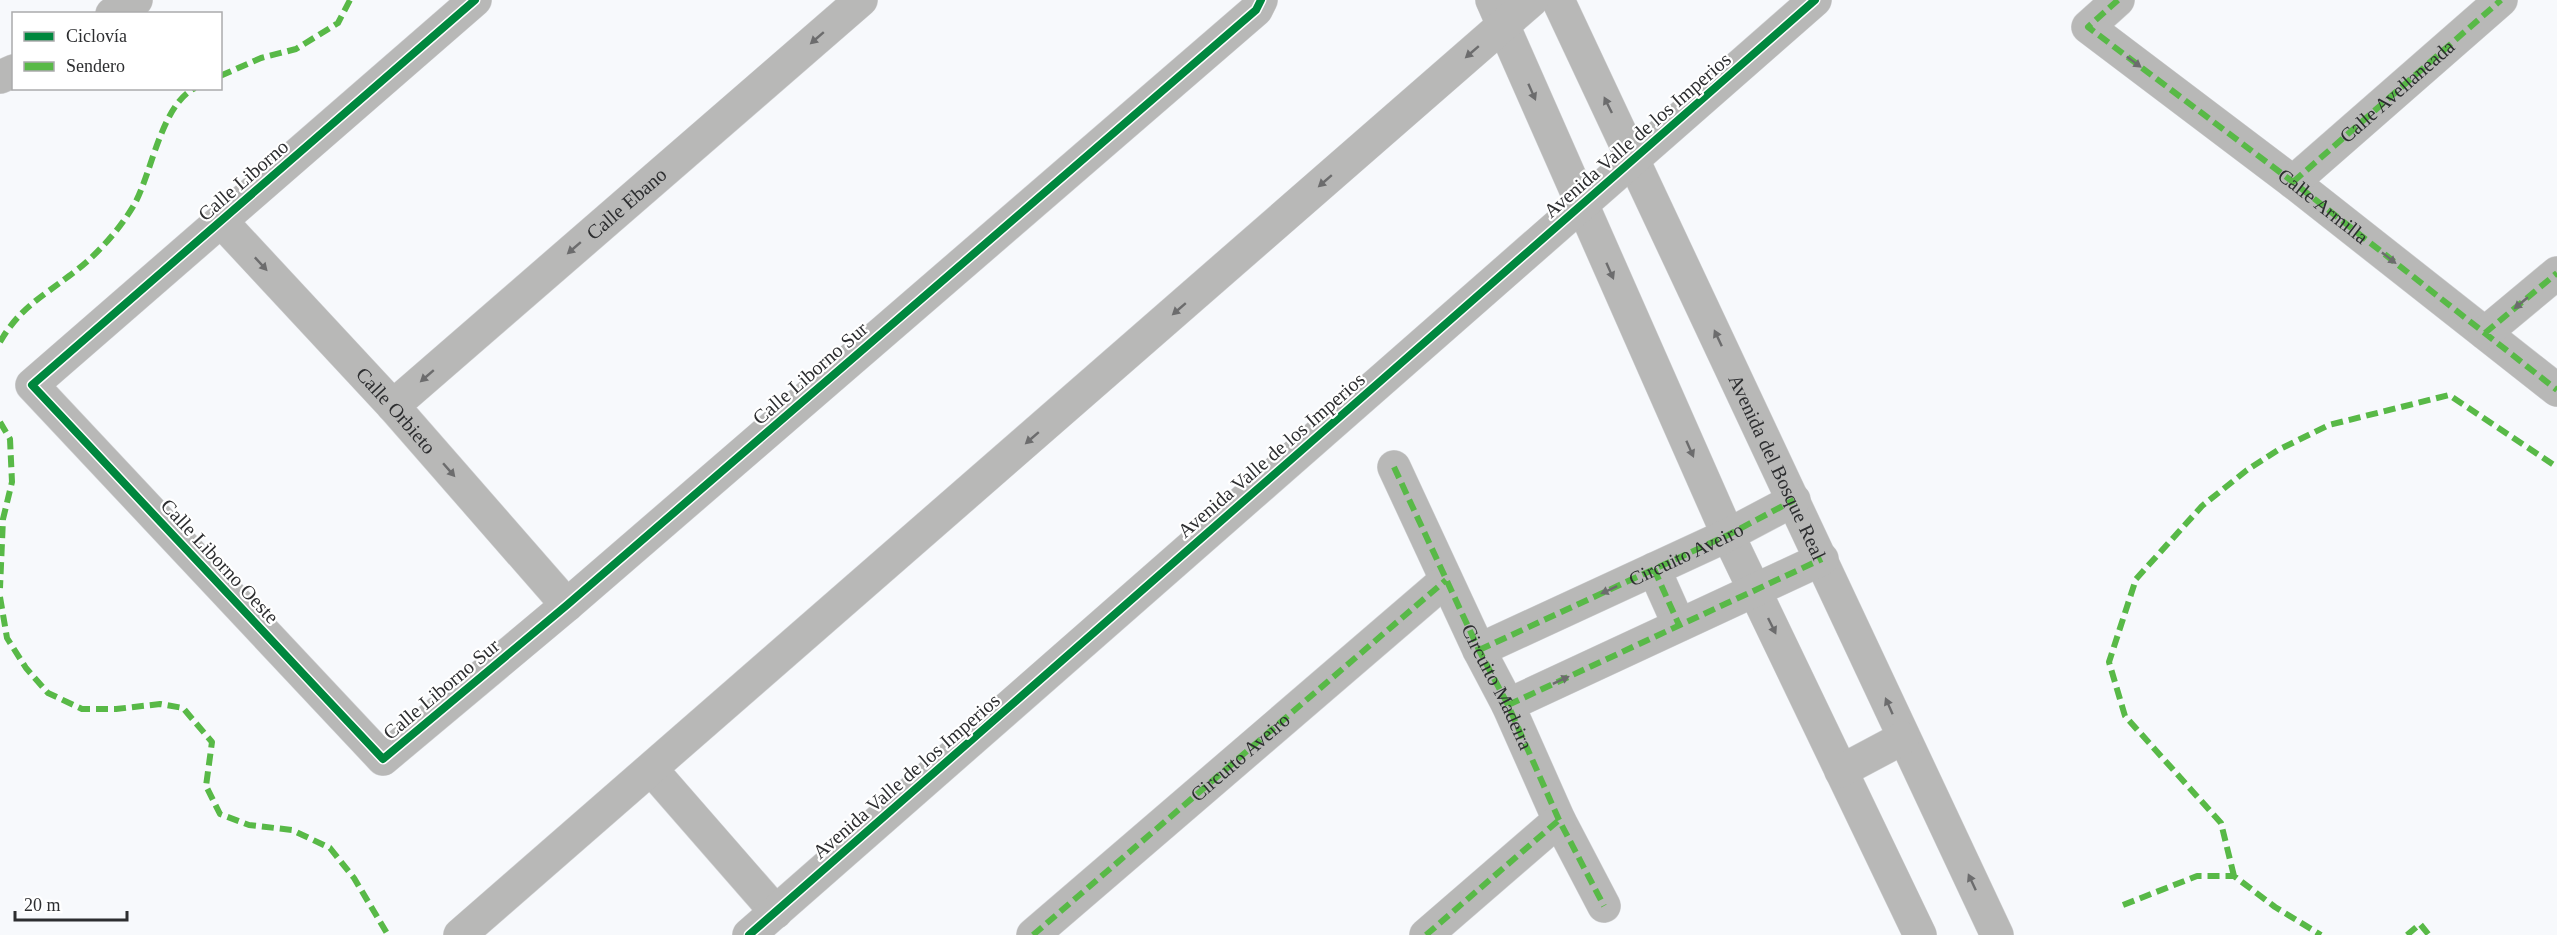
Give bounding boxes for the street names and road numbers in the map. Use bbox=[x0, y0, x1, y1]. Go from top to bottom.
street label: Calle Avellaneada bbox=[2335, 35, 2459, 147]
street label: Avenida Valle de los Imperios bbox=[1539, 48, 1736, 223]
street label: Calle Liborno bbox=[194, 135, 292, 225]
street label: Calle Ebano bbox=[582, 163, 671, 244]
street label: Calle Armilla bbox=[2274, 164, 2373, 248]
street label: Calle Liborno Sur bbox=[748, 317, 872, 429]
street label: Calle Orbieto bbox=[352, 363, 441, 458]
street label: Avenida Valle de los Imperios bbox=[1173, 368, 1370, 543]
street label: Avenida del Bosque Real bbox=[1724, 371, 1830, 564]
street label: Calle Liborno Oeste bbox=[157, 494, 283, 628]
street label: Circuito Aveiro bbox=[1625, 518, 1747, 590]
street label: Circuito Madeira bbox=[1457, 620, 1537, 753]
street label: Calle Liborno Sur bbox=[379, 634, 504, 744]
street label: Avenida Valle de los Imperios bbox=[808, 689, 1005, 864]
street label: Circuito Aveiro bbox=[1186, 708, 1294, 806]

